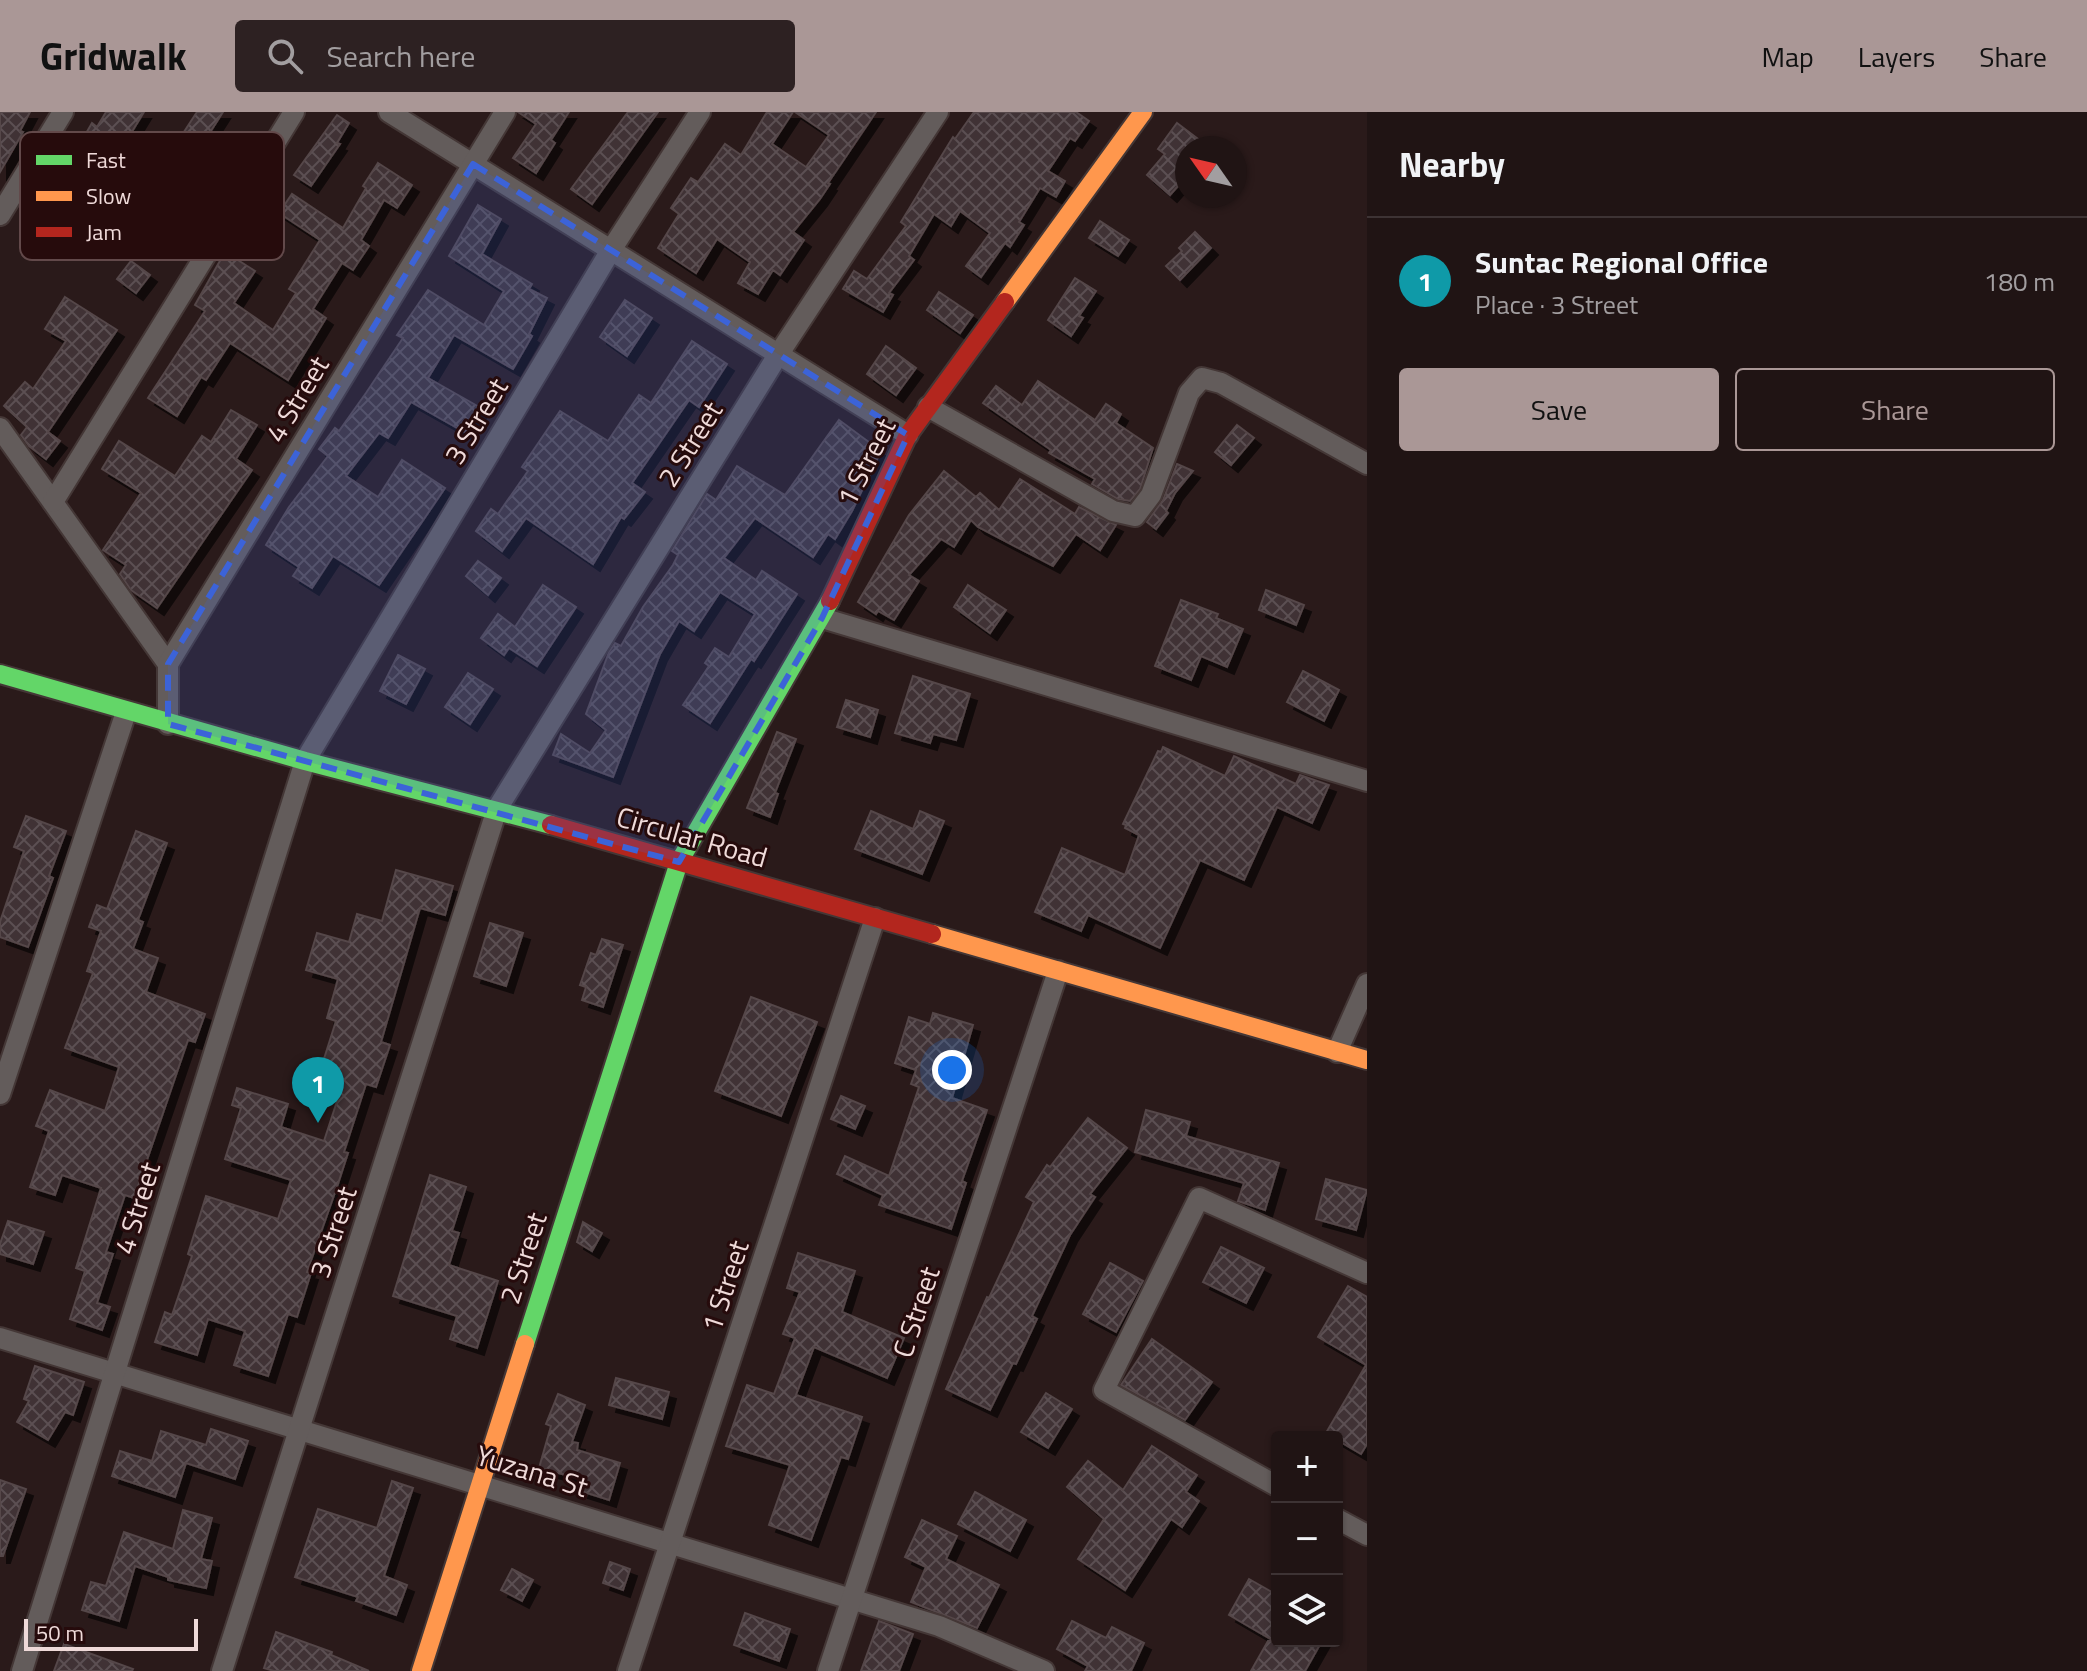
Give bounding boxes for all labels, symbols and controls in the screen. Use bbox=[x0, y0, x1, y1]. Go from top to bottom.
search box bbox=[235, 20, 795, 92]
text: Gridwalk bbox=[40, 27, 187, 85]
text: Search here bbox=[327, 33, 475, 79]
icon: search bbox=[263, 34, 307, 78]
text: Map bbox=[1761, 35, 1814, 78]
text: Layers bbox=[1858, 35, 1935, 78]
text: Share bbox=[1979, 35, 2047, 78]
legend bbox=[20, 132, 284, 260]
north arrow bbox=[1175, 136, 1247, 208]
text: Nearby bbox=[1399, 138, 1505, 190]
text: Fast bbox=[86, 143, 126, 177]
text: Slow bbox=[86, 179, 132, 213]
text: Jam bbox=[86, 215, 122, 249]
text: Suntac Regional Office bbox=[1475, 239, 1768, 285]
text: 1 bbox=[1418, 262, 1432, 301]
text: 180 m bbox=[1984, 262, 2055, 301]
text: Place · 3 Street bbox=[1475, 285, 1638, 324]
street label: 4 Street bbox=[254, 347, 339, 450]
button: Save bbox=[1399, 368, 1719, 451]
button: Share bbox=[1735, 368, 2055, 451]
street label: 3 Street bbox=[433, 369, 518, 472]
street label: 2 Street bbox=[646, 392, 733, 495]
street label: 1 Street bbox=[825, 410, 906, 513]
street label: Circular Road bbox=[612, 795, 772, 879]
your location bbox=[932, 1050, 972, 1090]
pin: 1 bbox=[292, 1057, 344, 1123]
street label: 4 Street bbox=[102, 1156, 171, 1259]
street label: 3 Street bbox=[298, 1180, 368, 1283]
street label: 2 Street bbox=[488, 1206, 558, 1309]
street label: 1 Street bbox=[690, 1234, 760, 1337]
street label: C Street bbox=[881, 1261, 950, 1363]
map controls bbox=[1271, 1431, 1343, 1647]
button: + bbox=[1271, 1431, 1343, 1503]
street label: Yuzana St bbox=[471, 1433, 594, 1508]
button: − bbox=[1271, 1503, 1343, 1575]
button: layers bbox=[1271, 1575, 1343, 1647]
scale bar bbox=[24, 1615, 198, 1651]
text: 50 m bbox=[36, 1616, 84, 1650]

